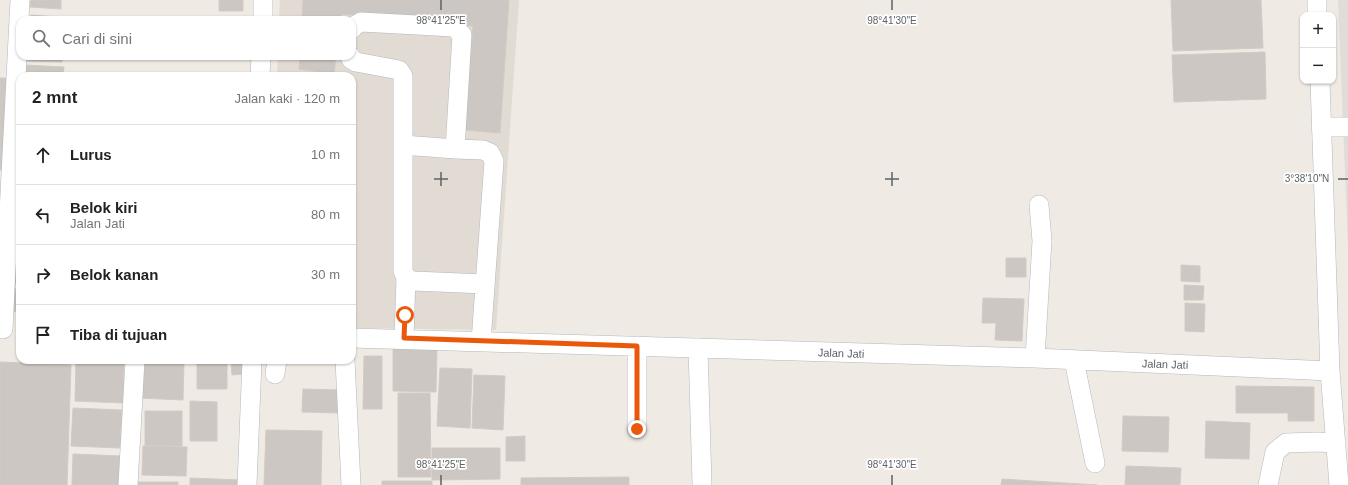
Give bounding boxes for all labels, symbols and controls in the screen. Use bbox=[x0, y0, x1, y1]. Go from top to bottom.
map controls bbox=[1300, 12, 1336, 84]
button: + bbox=[1300, 12, 1336, 48]
text: 98°41'25"E bbox=[416, 15, 466, 26]
text: 98°41'30"E bbox=[867, 15, 917, 26]
search box bbox=[16, 16, 356, 60]
icon: search bbox=[30, 27, 52, 49]
text: Cari di sini bbox=[62, 30, 132, 47]
button: − bbox=[1300, 48, 1336, 84]
text: 2 mnt bbox=[32, 88, 77, 107]
text: Jalan kaki · 120 m bbox=[235, 91, 340, 106]
icon: ahead bbox=[32, 144, 54, 166]
text: Lurus bbox=[70, 146, 112, 163]
text: 10 m bbox=[311, 147, 340, 162]
text: 3°38'10"N bbox=[1285, 173, 1329, 184]
text: Belok kiri bbox=[70, 199, 138, 216]
icon: left bbox=[32, 204, 54, 226]
text: 80 m bbox=[311, 207, 340, 222]
text: Jalan Jati bbox=[70, 216, 125, 231]
icon: right bbox=[32, 264, 54, 286]
text: Belok kanan bbox=[70, 266, 158, 283]
text: 30 m bbox=[311, 267, 340, 282]
route start bbox=[396, 306, 414, 324]
icon: arrive bbox=[32, 324, 54, 346]
text: Tiba di tujuan bbox=[70, 326, 167, 343]
street label: Jalan Jati bbox=[818, 346, 864, 360]
street label: Jalan Jati bbox=[1142, 357, 1188, 371]
route end bbox=[628, 420, 646, 438]
text: 98°41'25"E bbox=[416, 459, 466, 470]
text: 98°41'30"E bbox=[867, 459, 917, 470]

